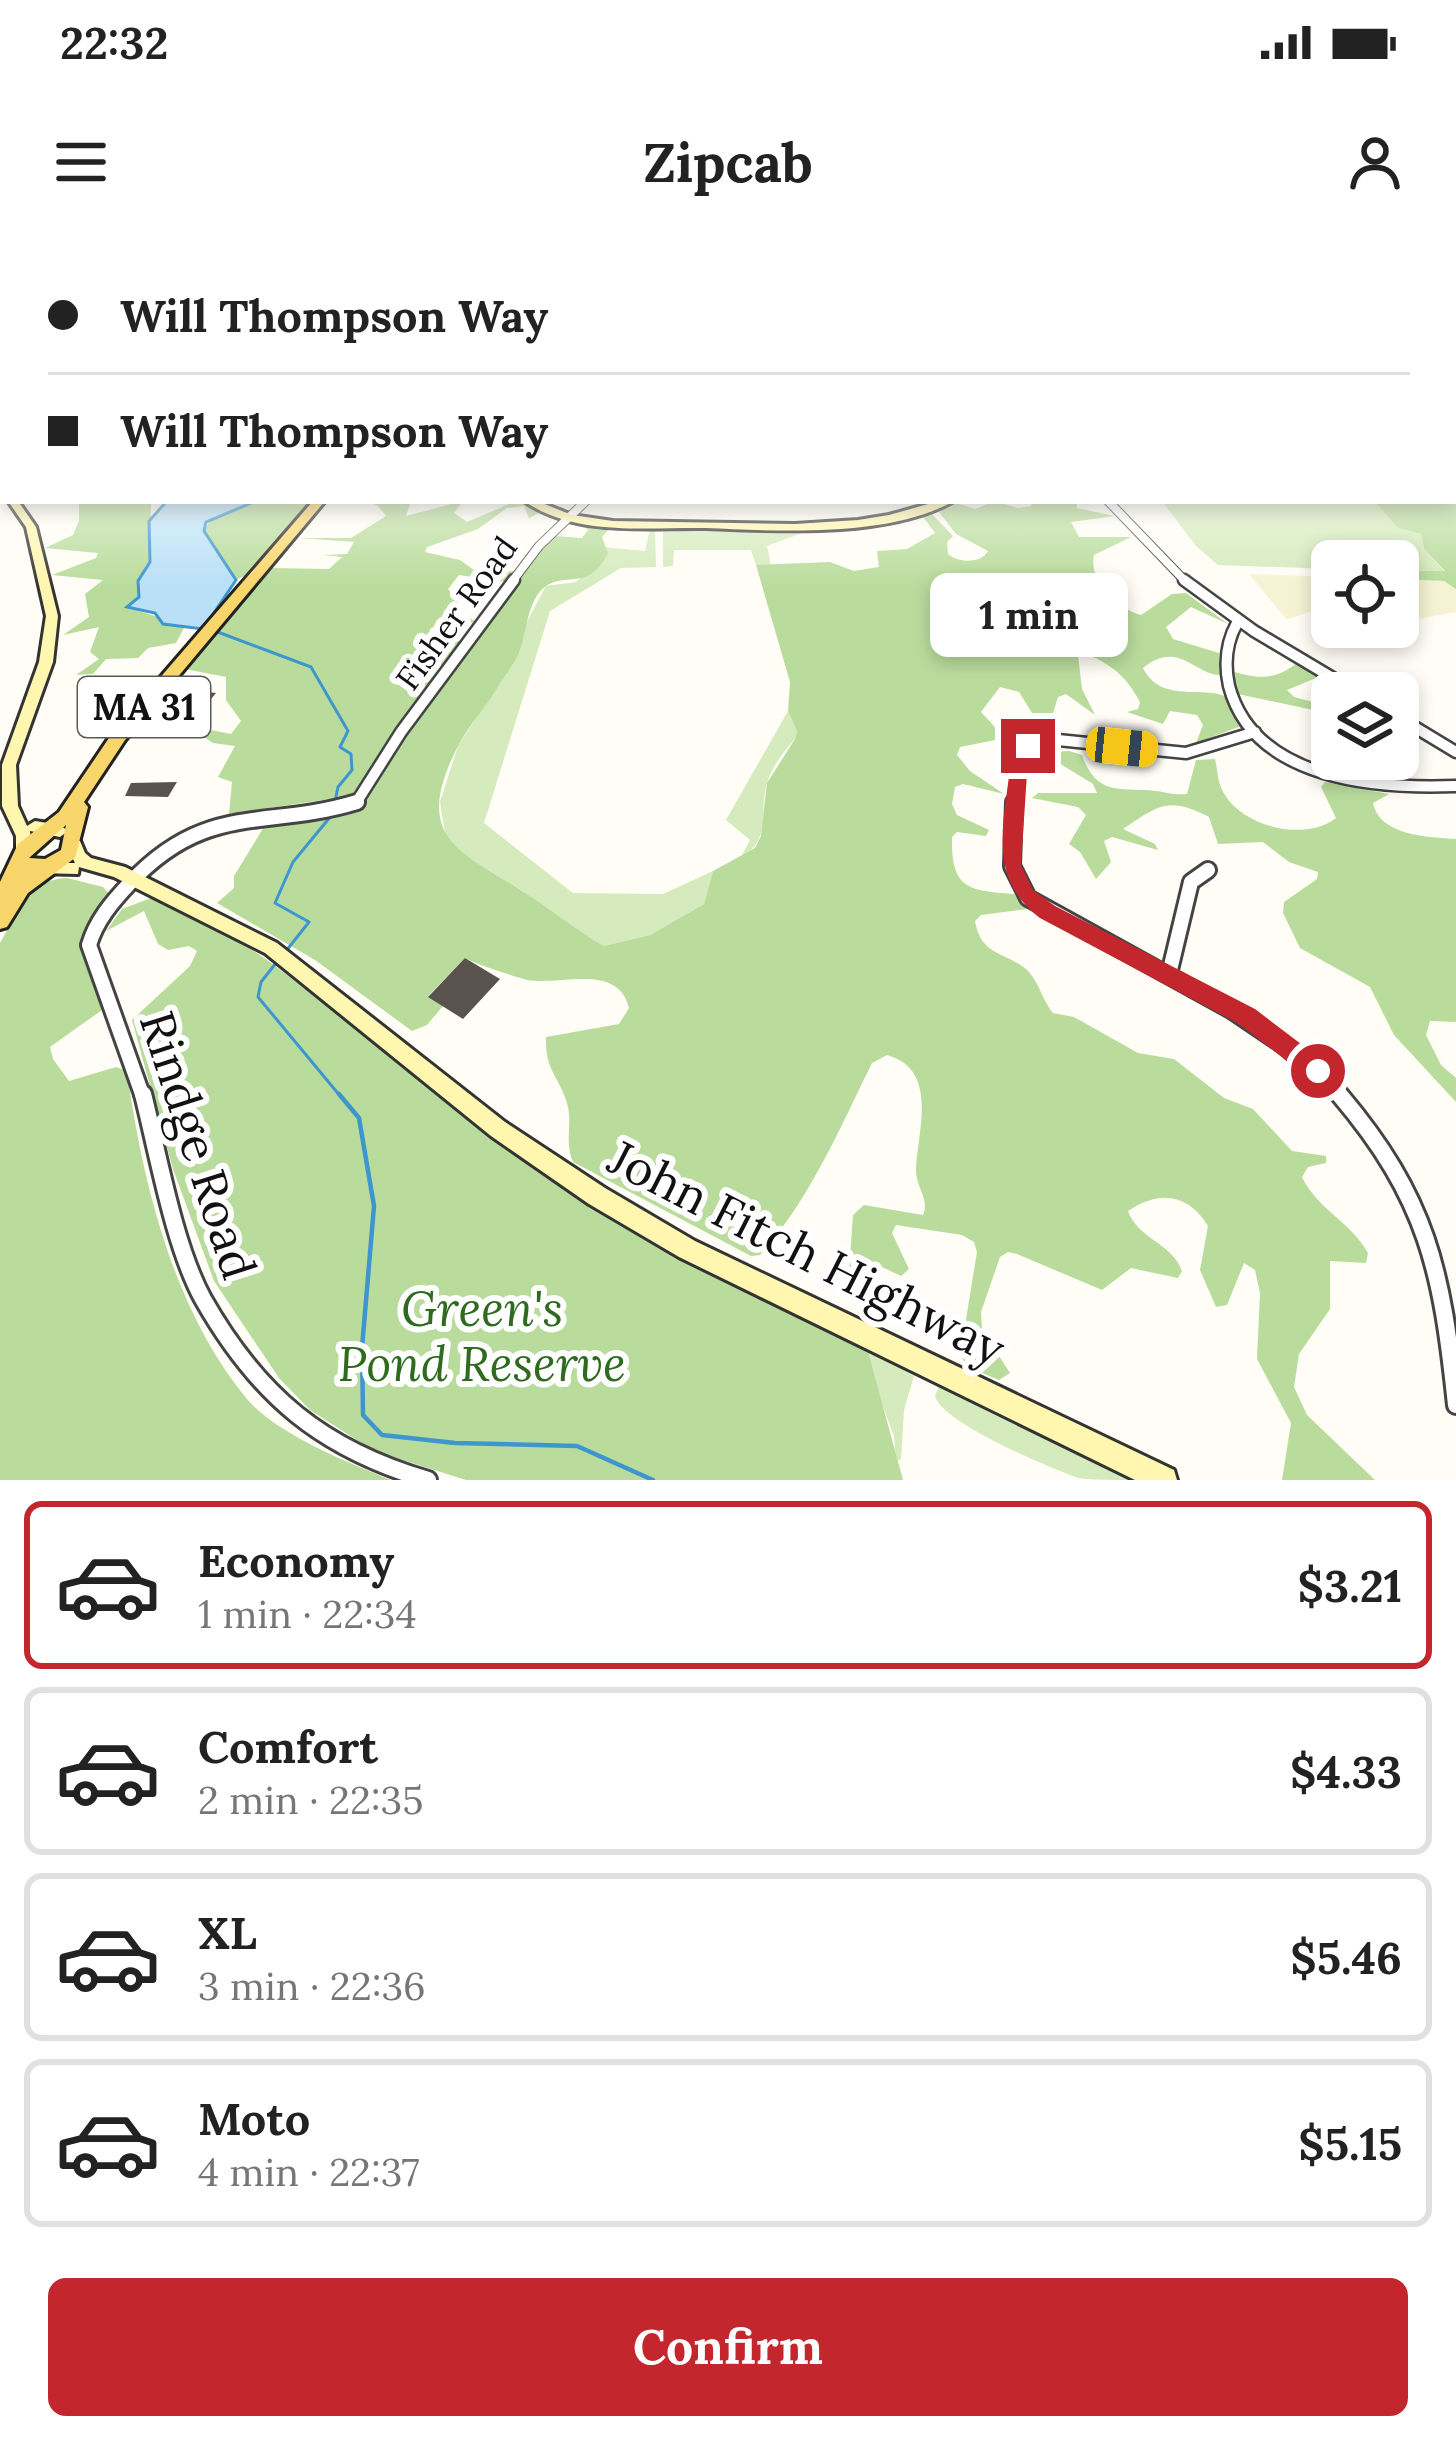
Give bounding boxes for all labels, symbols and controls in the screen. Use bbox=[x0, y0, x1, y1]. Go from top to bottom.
text: 22:32 bbox=[60, 14, 168, 71]
text: Zipcab bbox=[643, 128, 813, 197]
icon: menu bbox=[48, 129, 114, 195]
icon: person bbox=[1342, 129, 1408, 195]
text: Will Thompson Way bbox=[120, 287, 548, 344]
text: Will Thompson Way bbox=[120, 402, 548, 459]
street label: Fisher Road bbox=[386, 528, 526, 698]
map controls bbox=[1311, 540, 1419, 780]
button: locate bbox=[1311, 540, 1419, 648]
callout: 1 min bbox=[929, 572, 1127, 656]
text: 1 min bbox=[979, 590, 1079, 640]
button: layers bbox=[1311, 672, 1419, 780]
road number: MA 31 bbox=[78, 677, 210, 737]
route end bbox=[1001, 719, 1055, 773]
car bbox=[1084, 725, 1160, 769]
street label: Rindge Road bbox=[127, 1003, 270, 1286]
route start bbox=[1291, 1044, 1345, 1098]
street label: John Fitch Highway bbox=[598, 1126, 1016, 1379]
park label: Green's Pond Reserve bbox=[338, 1278, 626, 1394]
icon: car bbox=[54, 1531, 162, 1639]
text: Economy bbox=[198, 1532, 394, 1589]
text: $3.21 bbox=[1298, 1557, 1402, 1614]
text: 1 min · 22:34 bbox=[198, 1589, 417, 1639]
icon: car bbox=[54, 1717, 162, 1825]
text: Comfort bbox=[198, 1718, 378, 1775]
text: $4.33 bbox=[1290, 1743, 1402, 1800]
text: 2 min · 22:35 bbox=[198, 1775, 424, 1825]
icon: car bbox=[54, 1903, 162, 2011]
text: XL bbox=[198, 1904, 257, 1961]
text: $5.46 bbox=[1290, 1929, 1402, 1986]
text: 3 min · 22:36 bbox=[198, 1961, 426, 2011]
icon: car bbox=[54, 2089, 162, 2197]
text: Moto bbox=[198, 2090, 310, 2147]
text: $5.15 bbox=[1298, 2115, 1402, 2172]
text: 4 min · 22:37 bbox=[198, 2147, 420, 2197]
button: Confirm bbox=[48, 2278, 1408, 2416]

